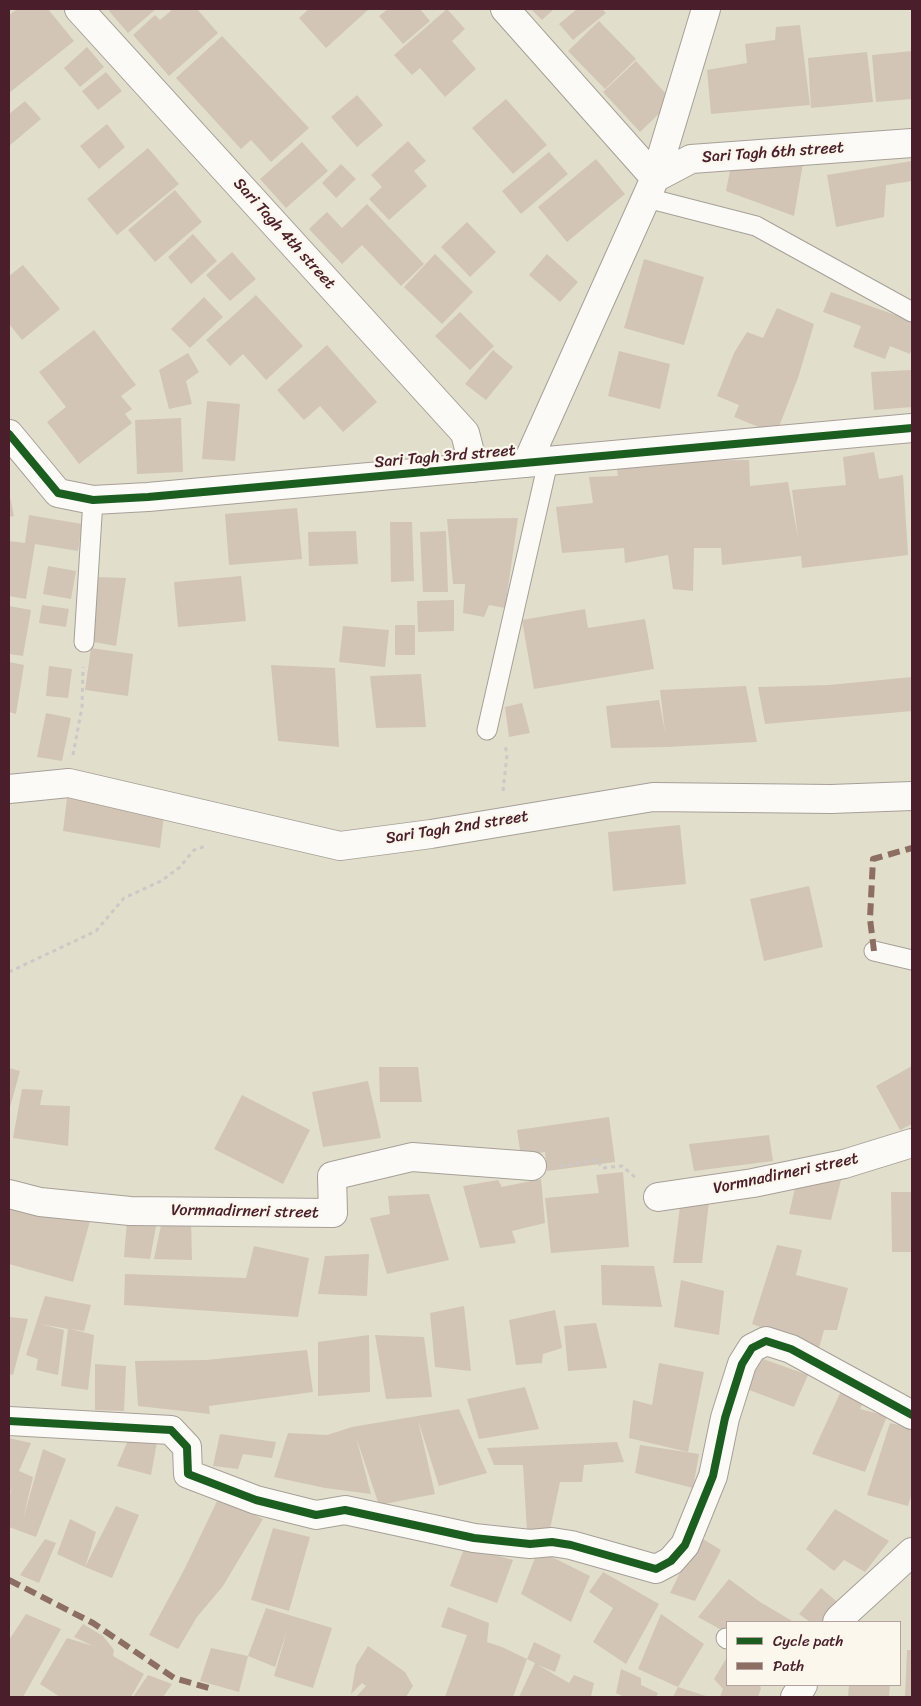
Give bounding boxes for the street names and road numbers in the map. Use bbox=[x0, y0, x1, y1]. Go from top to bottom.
street label: Sari Tagh 6th street bbox=[701, 138, 845, 168]
street label: Sari Tagh 4th street bbox=[229, 174, 339, 294]
street label: Sari Tagh 3rd street bbox=[374, 441, 516, 473]
street label: Sari Tagh 2nd street bbox=[384, 807, 530, 849]
street label: Vormnadirneri street bbox=[712, 1149, 860, 1199]
street label: Vormnadirneri street bbox=[171, 1201, 319, 1223]

